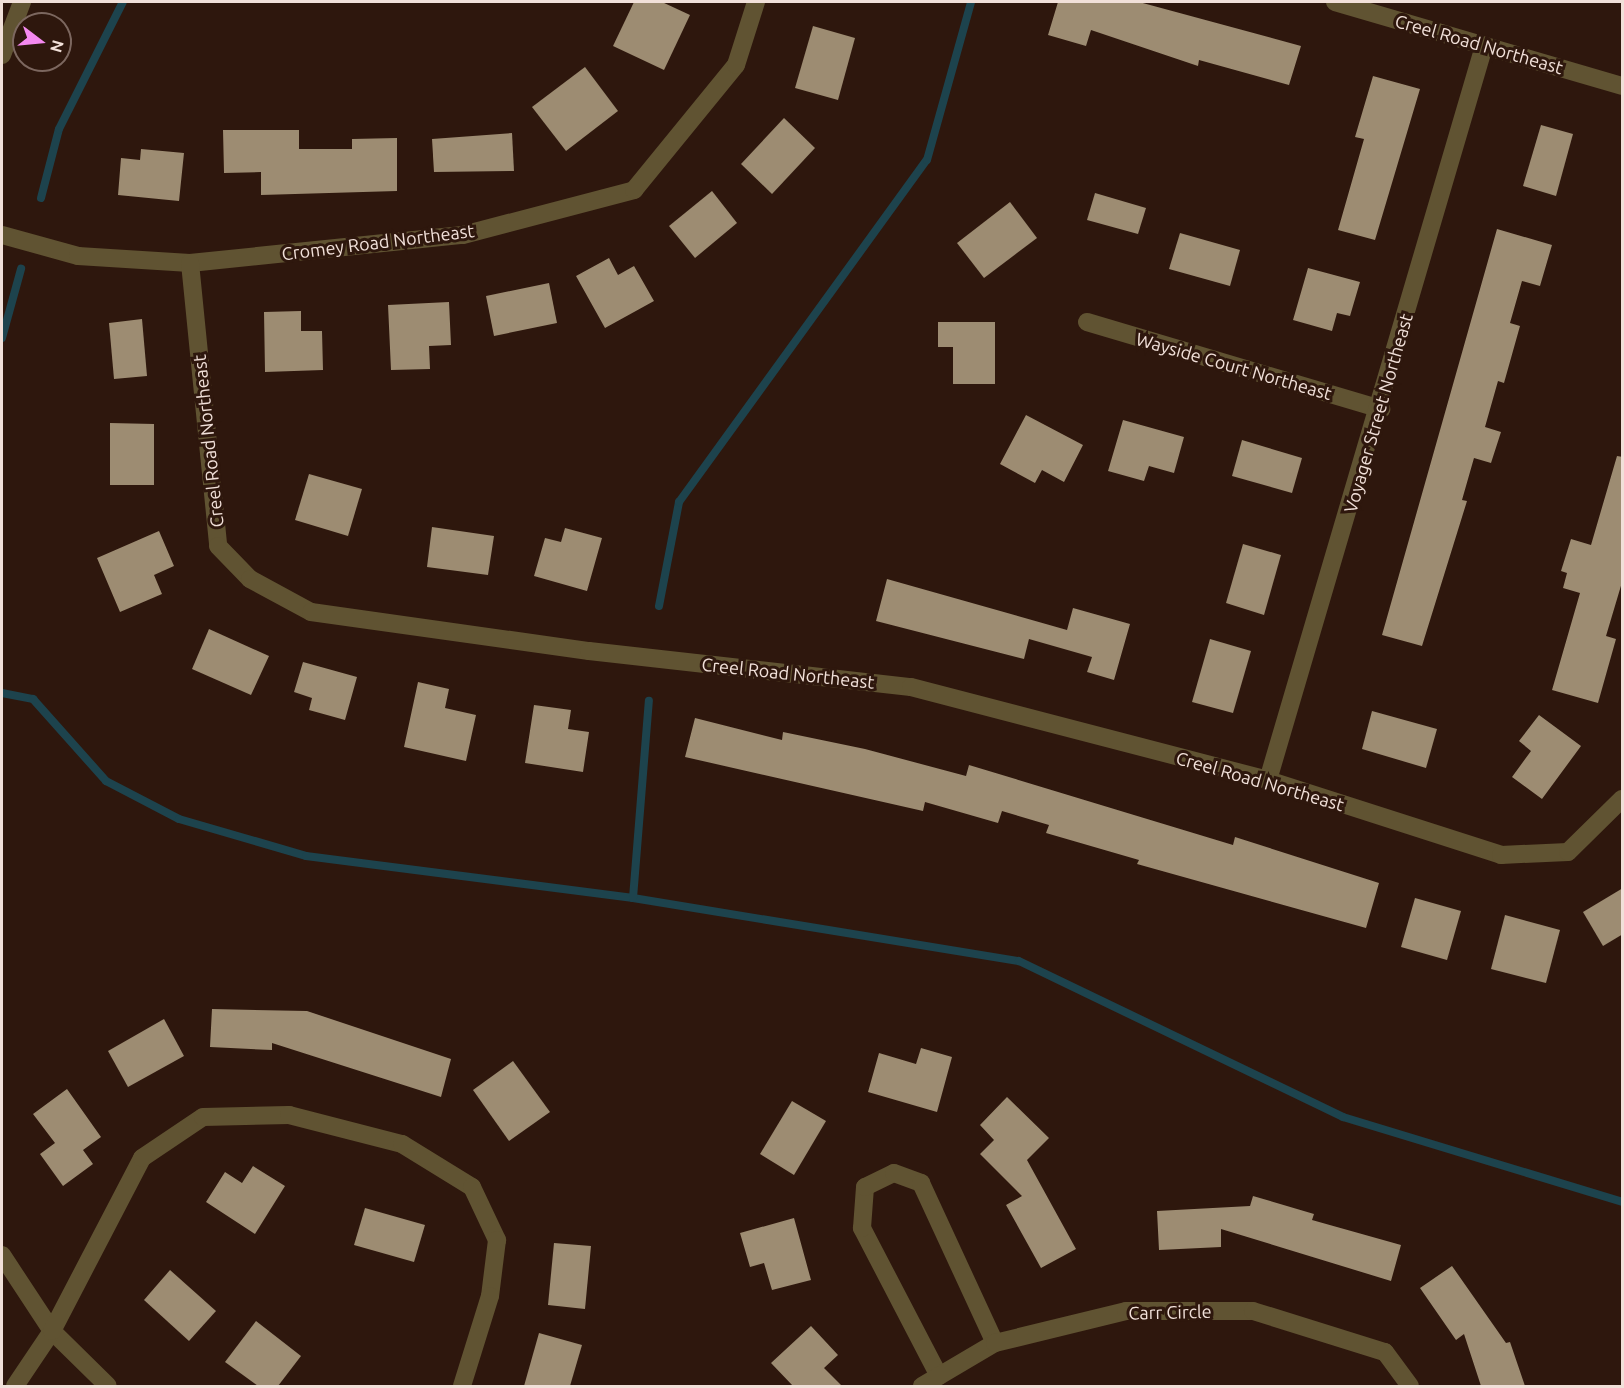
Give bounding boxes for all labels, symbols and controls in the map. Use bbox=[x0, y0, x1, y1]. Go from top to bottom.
street label: Creel Road Northeast bbox=[1392, 10, 1566, 78]
north arrow bbox=[12, 12, 72, 72]
text: N bbox=[47, 38, 68, 55]
street label: Cromey Road Northeast bbox=[280, 219, 476, 265]
street label: Voyager Street Northeast bbox=[1339, 311, 1417, 515]
street label: Wayside Court Northeast bbox=[1134, 328, 1334, 404]
street label: Creel Road Northeast bbox=[188, 353, 228, 529]
street label: Creel Road Northeast bbox=[700, 653, 876, 693]
street label: Creel Road Northeast bbox=[1173, 747, 1347, 815]
street label: Carr Circle bbox=[1128, 1300, 1212, 1324]

